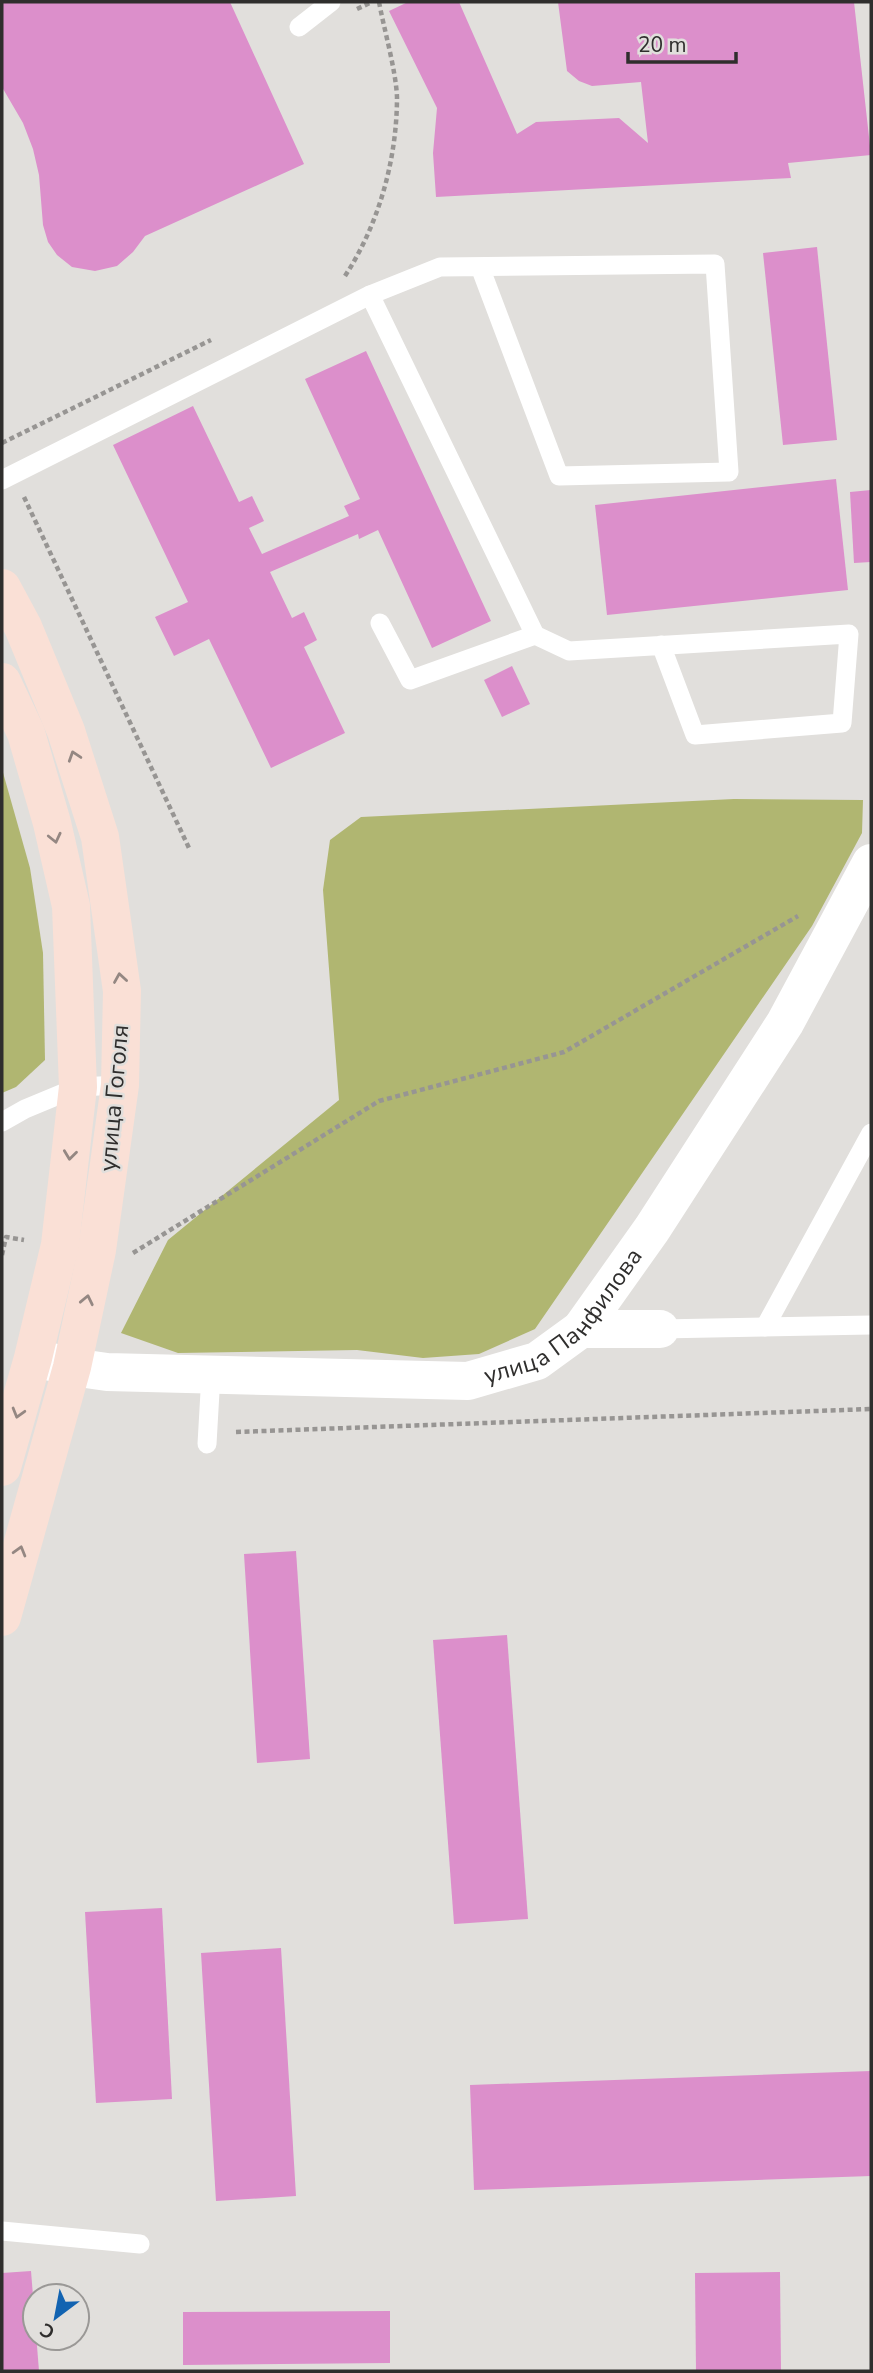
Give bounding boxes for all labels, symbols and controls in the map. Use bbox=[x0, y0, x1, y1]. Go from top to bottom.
scale bar bbox=[628, 21, 736, 65]
text: 20 m bbox=[638, 31, 687, 59]
one-way arrow bbox=[68, 750, 83, 762]
one-way arrow bbox=[47, 832, 62, 844]
one-way arrow bbox=[113, 972, 128, 984]
street label: улица Гоголя bbox=[92, 1023, 136, 1173]
one-way arrow bbox=[63, 1149, 78, 1161]
street label: улица Панфилова bbox=[480, 1242, 649, 1392]
one-way arrow bbox=[78, 1294, 93, 1306]
one-way arrow bbox=[11, 1406, 26, 1418]
one-way arrow bbox=[12, 1545, 27, 1557]
north arrow bbox=[21, 2282, 91, 2352]
text: С bbox=[35, 2316, 60, 2345]

